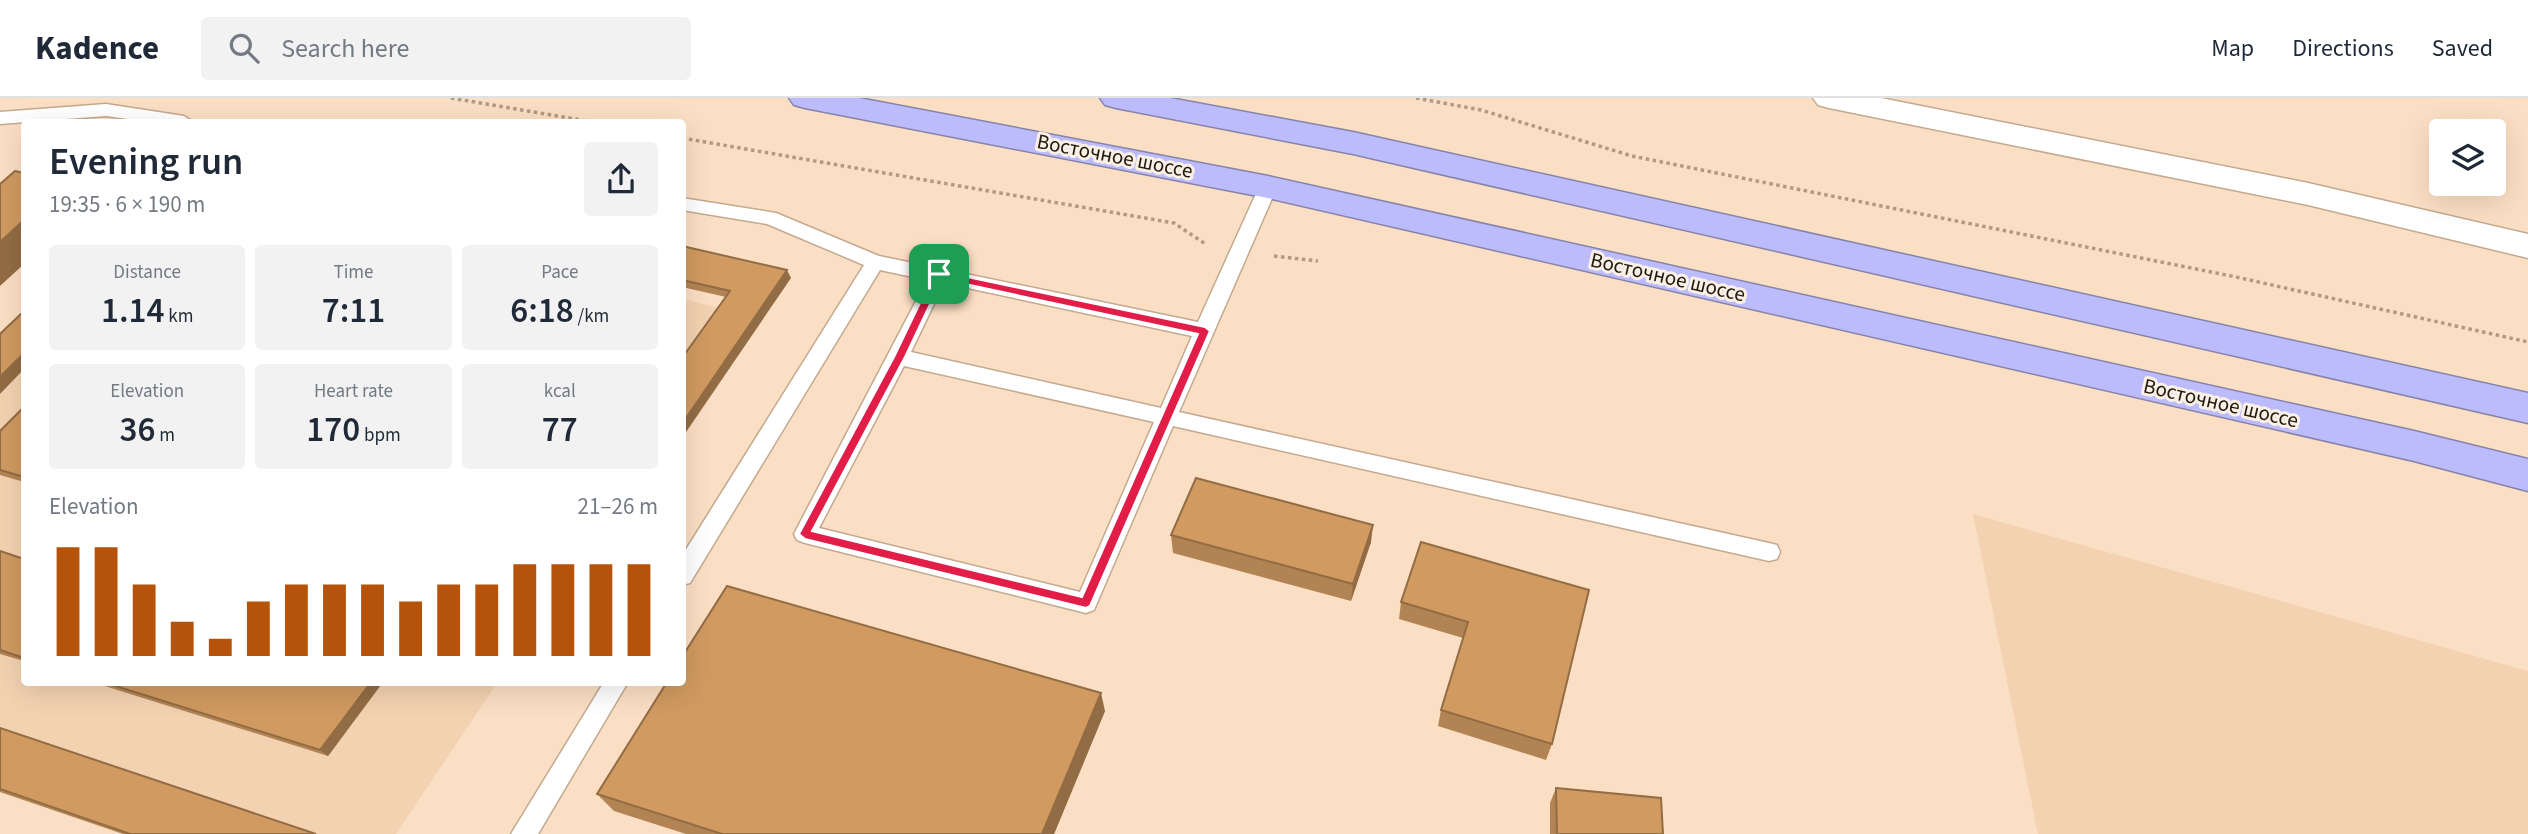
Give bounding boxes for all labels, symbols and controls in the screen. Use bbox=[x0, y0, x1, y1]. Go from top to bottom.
search box bbox=[201, 17, 691, 80]
text: Kadence bbox=[35, 25, 159, 72]
icon: search bbox=[225, 29, 263, 67]
text: Search here bbox=[281, 30, 409, 67]
text: Map bbox=[2211, 31, 2254, 66]
text: Directions bbox=[2292, 31, 2394, 66]
text: Saved bbox=[2432, 31, 2493, 66]
map controls bbox=[2429, 119, 2506, 196]
button: layers bbox=[2429, 119, 2506, 196]
street label: Восточное шоссе bbox=[1034, 126, 1196, 186]
text: Evening run bbox=[49, 135, 243, 189]
button: share bbox=[584, 142, 658, 216]
text: 19:35 · 6 × 190 m bbox=[49, 188, 205, 221]
pin bbox=[909, 244, 969, 304]
street label: Восточное шоссе bbox=[1588, 245, 1748, 309]
icon: arrive bbox=[920, 255, 958, 293]
text: Distance bbox=[113, 259, 181, 286]
text: Time bbox=[333, 259, 374, 286]
text: Pace bbox=[541, 259, 578, 286]
text: 1.14 bbox=[101, 286, 164, 336]
text: 7:11 bbox=[322, 286, 385, 336]
text: 6:18 bbox=[510, 286, 574, 336]
text: km bbox=[164, 303, 193, 330]
text: /km bbox=[574, 303, 609, 330]
street label: Восточное шоссе bbox=[2141, 371, 2301, 435]
text: Elevation bbox=[110, 378, 184, 405]
text: Heart rate bbox=[314, 378, 393, 405]
text: kcal bbox=[544, 378, 576, 405]
text: 36 bbox=[119, 405, 155, 455]
text: 170 bbox=[306, 405, 360, 455]
text: 77 bbox=[542, 405, 578, 455]
text: m bbox=[155, 422, 175, 449]
text: bpm bbox=[360, 422, 401, 449]
text: Elevation bbox=[49, 490, 139, 523]
text: 21–26 m bbox=[578, 490, 658, 523]

